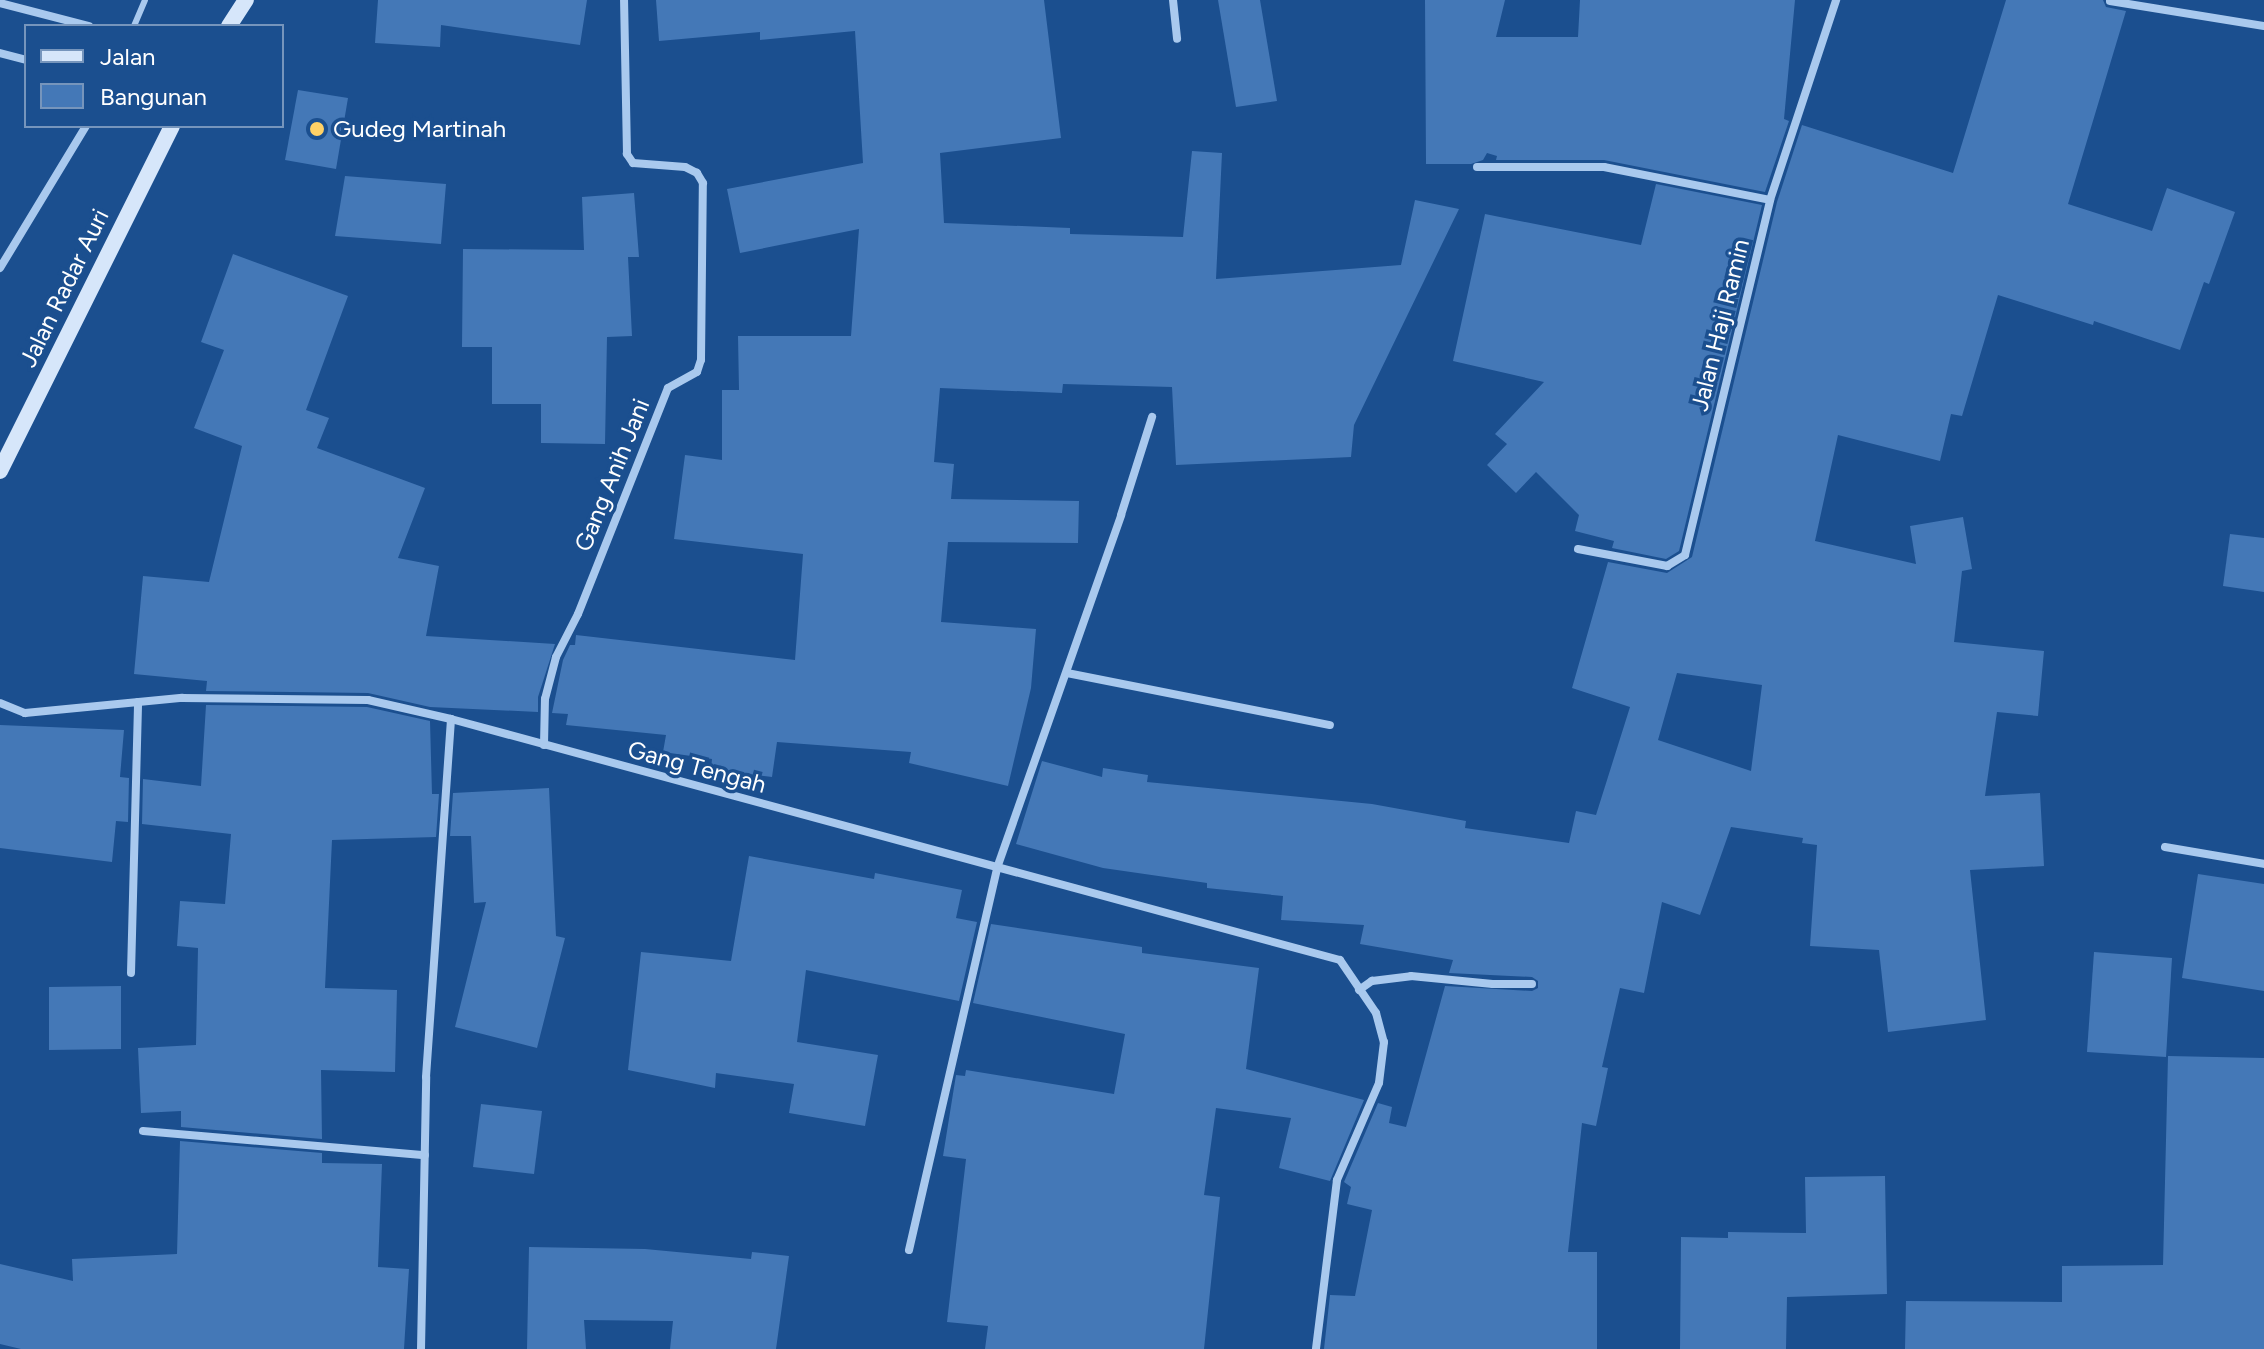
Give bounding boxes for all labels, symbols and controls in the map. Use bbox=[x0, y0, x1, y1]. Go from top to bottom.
legend bbox=[24, 24, 284, 128]
text: Jalan bbox=[100, 42, 156, 71]
text: Bangunan bbox=[100, 82, 207, 111]
place label: Gudeg Martinah bbox=[333, 115, 506, 143]
marker: Gudeg Martinah bbox=[308, 120, 326, 138]
street label: Jalan Radar Auri bbox=[13, 204, 115, 372]
street label: Jalan Haji Ramin bbox=[1685, 236, 1755, 414]
street label: Gang Anih Jani bbox=[568, 395, 656, 555]
street label: Gang Tengah bbox=[625, 735, 769, 799]

